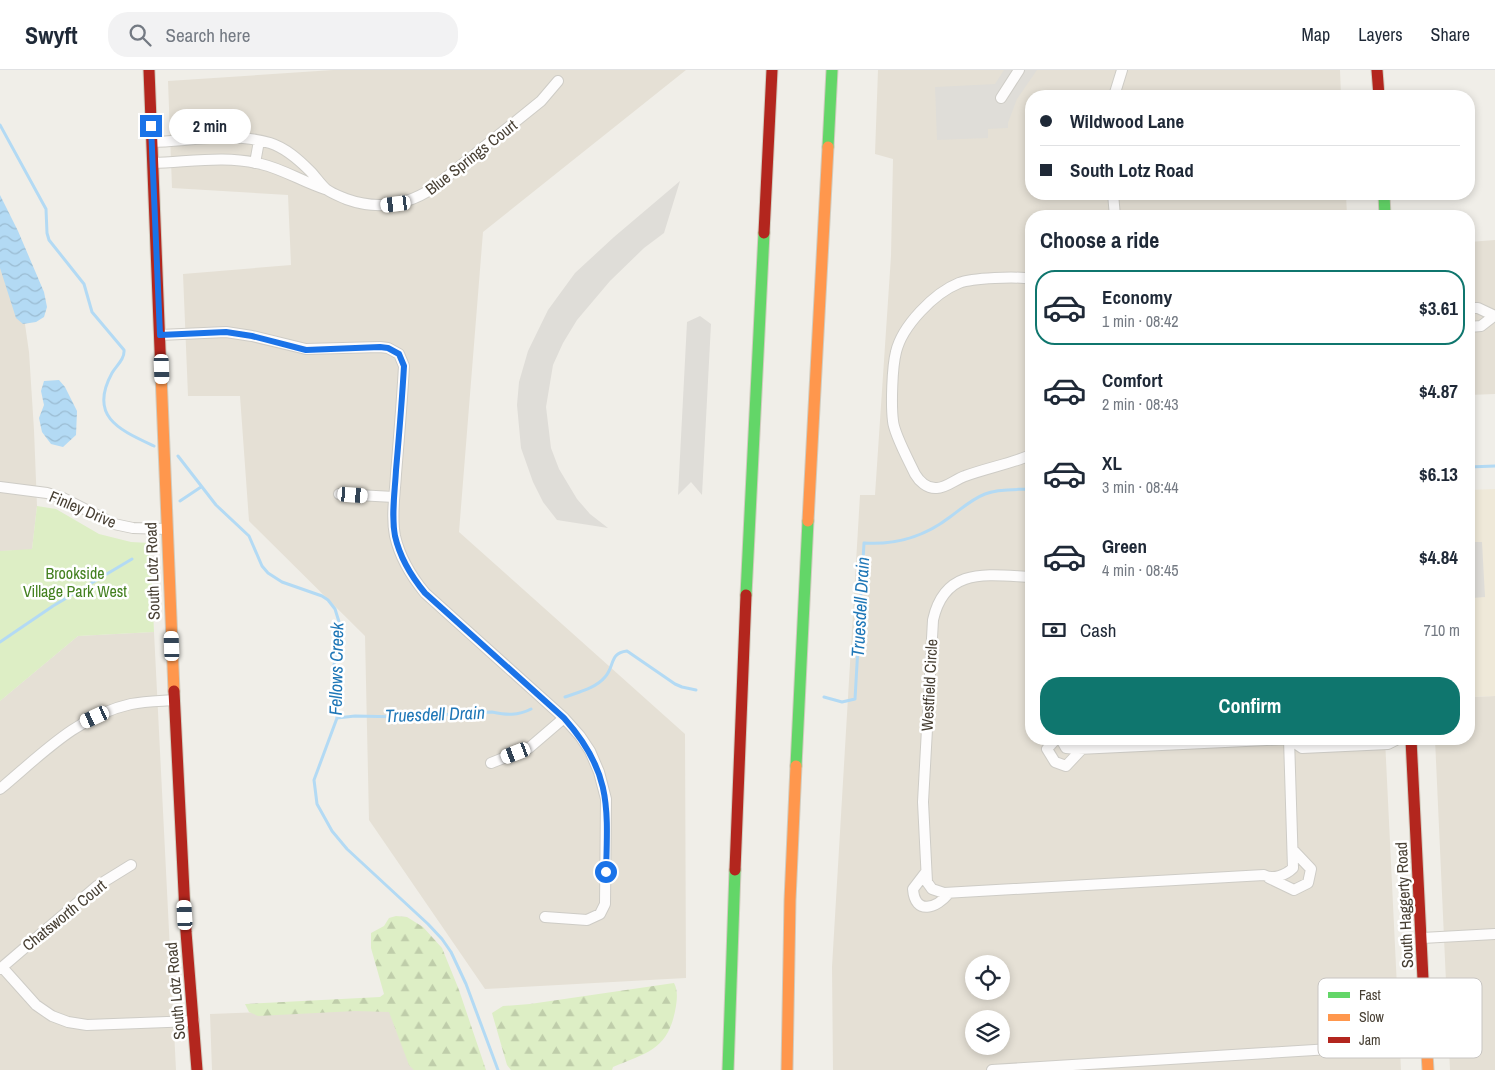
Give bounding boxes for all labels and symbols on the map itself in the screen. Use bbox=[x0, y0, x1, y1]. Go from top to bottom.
callout: 2 min bbox=[168, 108, 251, 144]
street label: Blue Springs Court bbox=[421, 114, 522, 200]
route end bbox=[140, 115, 162, 137]
car bbox=[380, 195, 411, 213]
car bbox=[153, 354, 170, 384]
street label: Finley Drive bbox=[46, 485, 120, 533]
car bbox=[337, 486, 368, 504]
street label: South Lotz Road bbox=[139, 522, 165, 620]
water label: Truesdell Drain bbox=[845, 556, 875, 658]
park label: Brookside Village Park West bbox=[23, 562, 127, 602]
water label: Fellows Creek bbox=[323, 622, 349, 716]
car bbox=[163, 631, 180, 661]
street label: Westfield Circle bbox=[916, 638, 942, 732]
water label: Truesdell Drain bbox=[384, 700, 486, 728]
car bbox=[78, 704, 111, 730]
car bbox=[499, 741, 532, 765]
street label: South Haggerty Road bbox=[1390, 841, 1418, 969]
route start bbox=[595, 861, 617, 883]
street label: Chatsworth Court bbox=[17, 874, 111, 956]
car bbox=[176, 900, 193, 930]
street label: South Lotz Road bbox=[160, 941, 190, 1041]
legend bbox=[1318, 978, 1482, 1058]
text: Fast bbox=[1359, 986, 1381, 1004]
text: Slow bbox=[1359, 1008, 1385, 1026]
text: Jam bbox=[1359, 1031, 1381, 1049]

